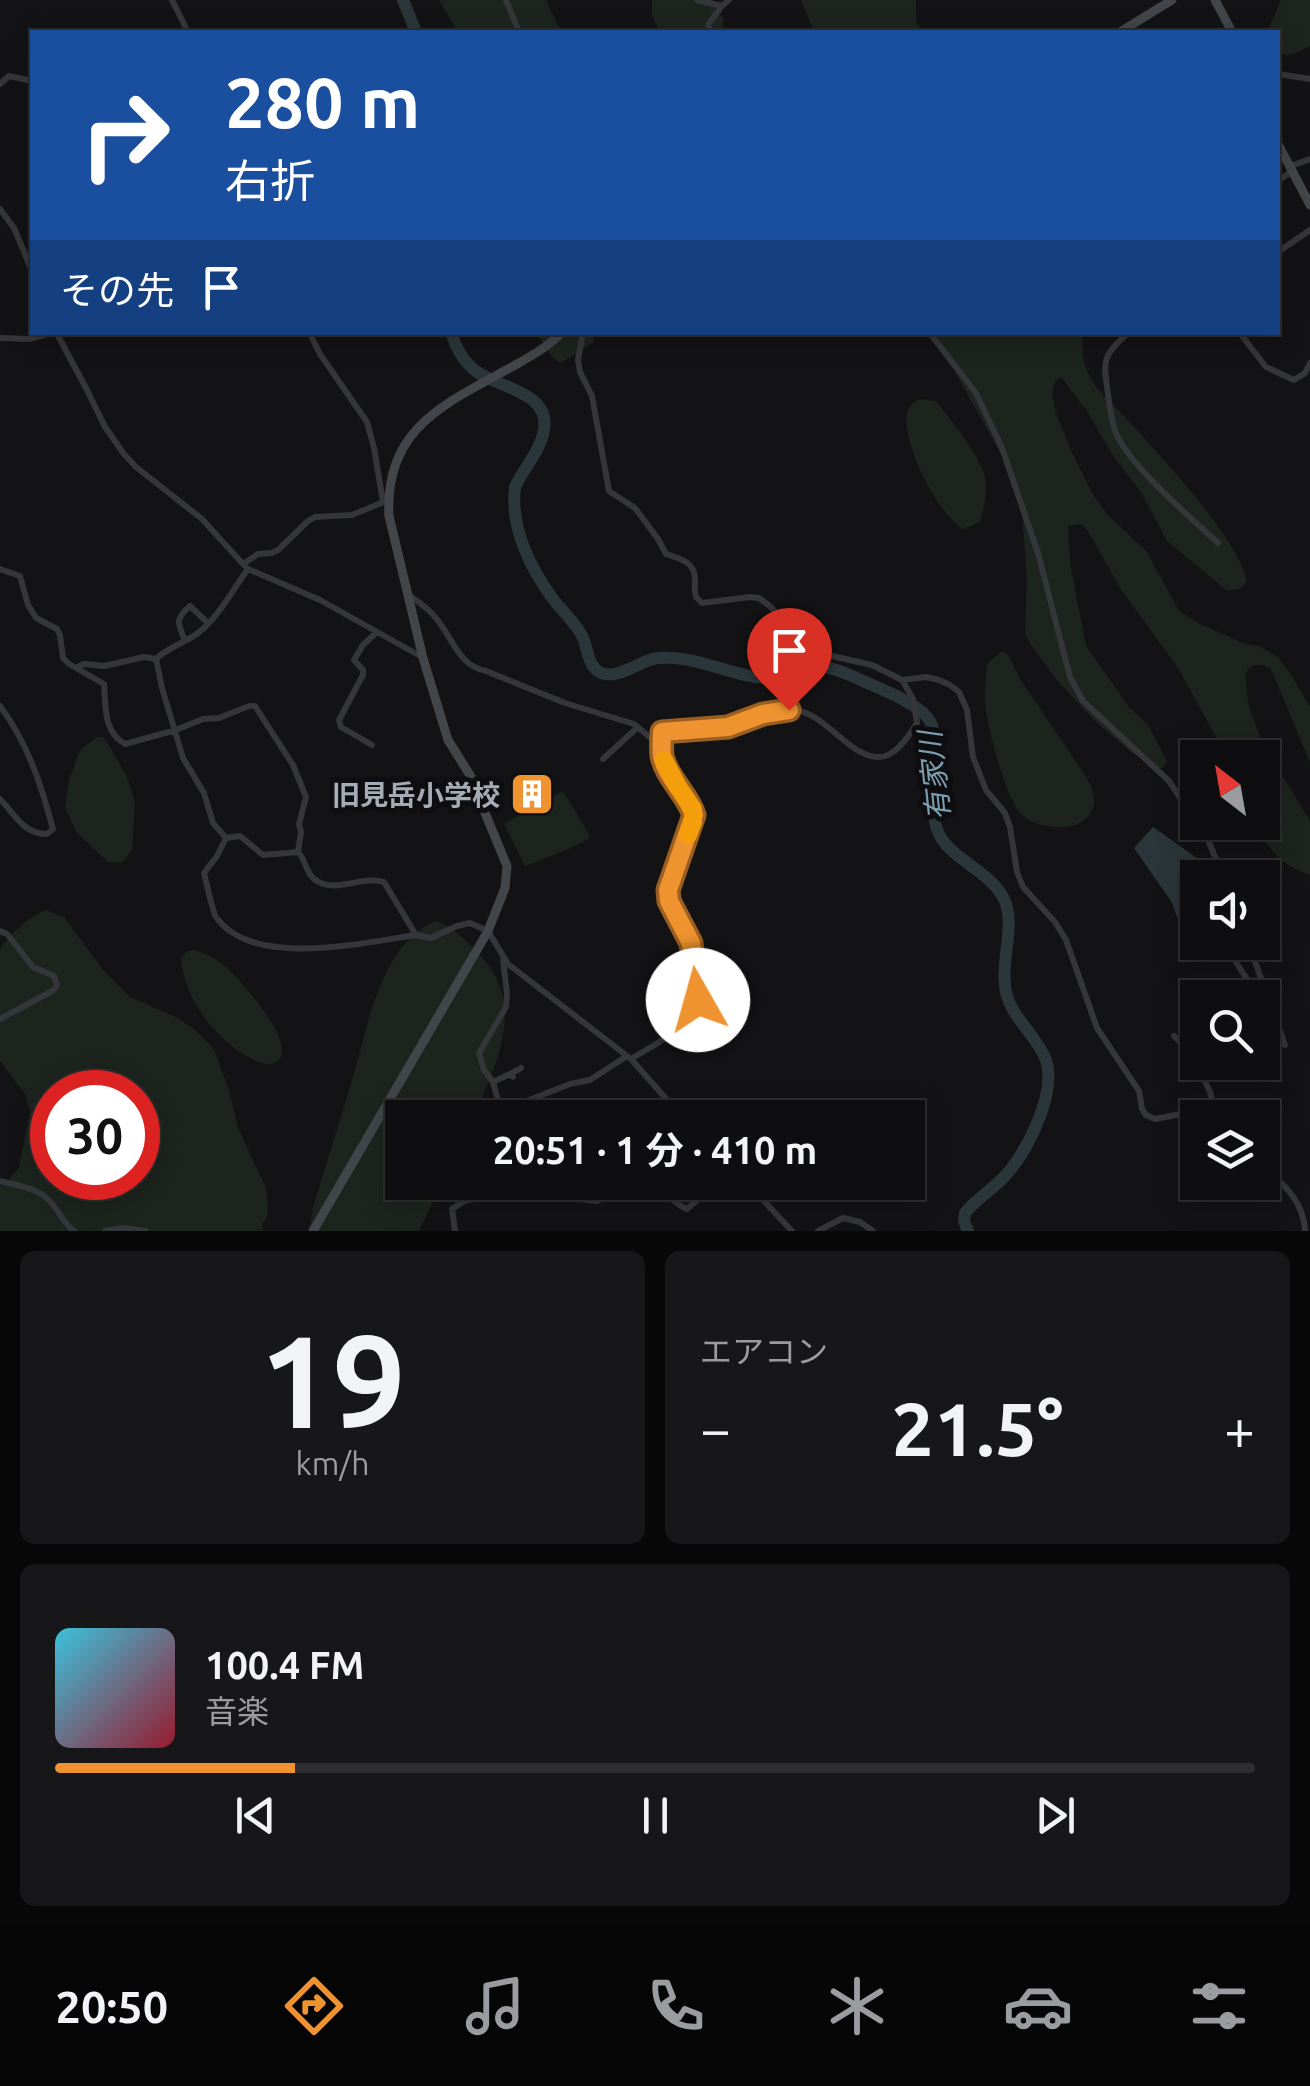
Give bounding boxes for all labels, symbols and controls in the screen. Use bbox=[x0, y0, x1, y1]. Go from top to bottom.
text: 280 m bbox=[225, 63, 420, 141]
icon: right bbox=[60, 70, 190, 200]
text: 右折 bbox=[225, 155, 315, 206]
icon: arrive bbox=[194, 260, 249, 315]
text: その先 bbox=[60, 269, 174, 311]
pin bbox=[747, 608, 832, 711]
icon: arrive bbox=[762, 623, 817, 678]
water label: 有家川 bbox=[912, 726, 956, 823]
north arrow bbox=[1180, 740, 1280, 840]
map controls bbox=[1180, 740, 1280, 1200]
building icon: 旧見岳小学校 bbox=[509, 771, 555, 817]
place label: 旧見岳小学校 bbox=[332, 779, 500, 810]
button: sound bbox=[1180, 860, 1280, 960]
position arrow bbox=[646, 948, 750, 1052]
button: search bbox=[1180, 980, 1280, 1080]
speed limit sign: 30 bbox=[30, 1070, 160, 1200]
button: layers bbox=[1180, 1100, 1280, 1200]
text: 20:51 · 1 分 · 410 m bbox=[493, 1129, 817, 1171]
text: 19 bbox=[259, 1307, 406, 1453]
text: エアコン bbox=[700, 1333, 828, 1369]
text: 21.5° bbox=[892, 1386, 1063, 1470]
text: − bbox=[700, 1398, 731, 1459]
text: + bbox=[1224, 1398, 1255, 1459]
text: km/h bbox=[296, 1445, 369, 1481]
text: 100.4 FM bbox=[205, 1644, 364, 1686]
text: 音楽 bbox=[205, 1693, 269, 1729]
icon: previous bbox=[228, 1788, 283, 1843]
icon: pause bbox=[628, 1788, 683, 1843]
icon: next bbox=[1028, 1788, 1083, 1843]
icon: directions bbox=[279, 1971, 349, 2041]
icon: music bbox=[460, 1971, 530, 2041]
icon: phone bbox=[641, 1971, 711, 2041]
icon: climate bbox=[822, 1971, 892, 2041]
icon: car bbox=[1003, 1971, 1073, 2041]
icon: filters bbox=[1184, 1971, 1254, 2041]
text: 20:50 bbox=[56, 1981, 168, 2032]

